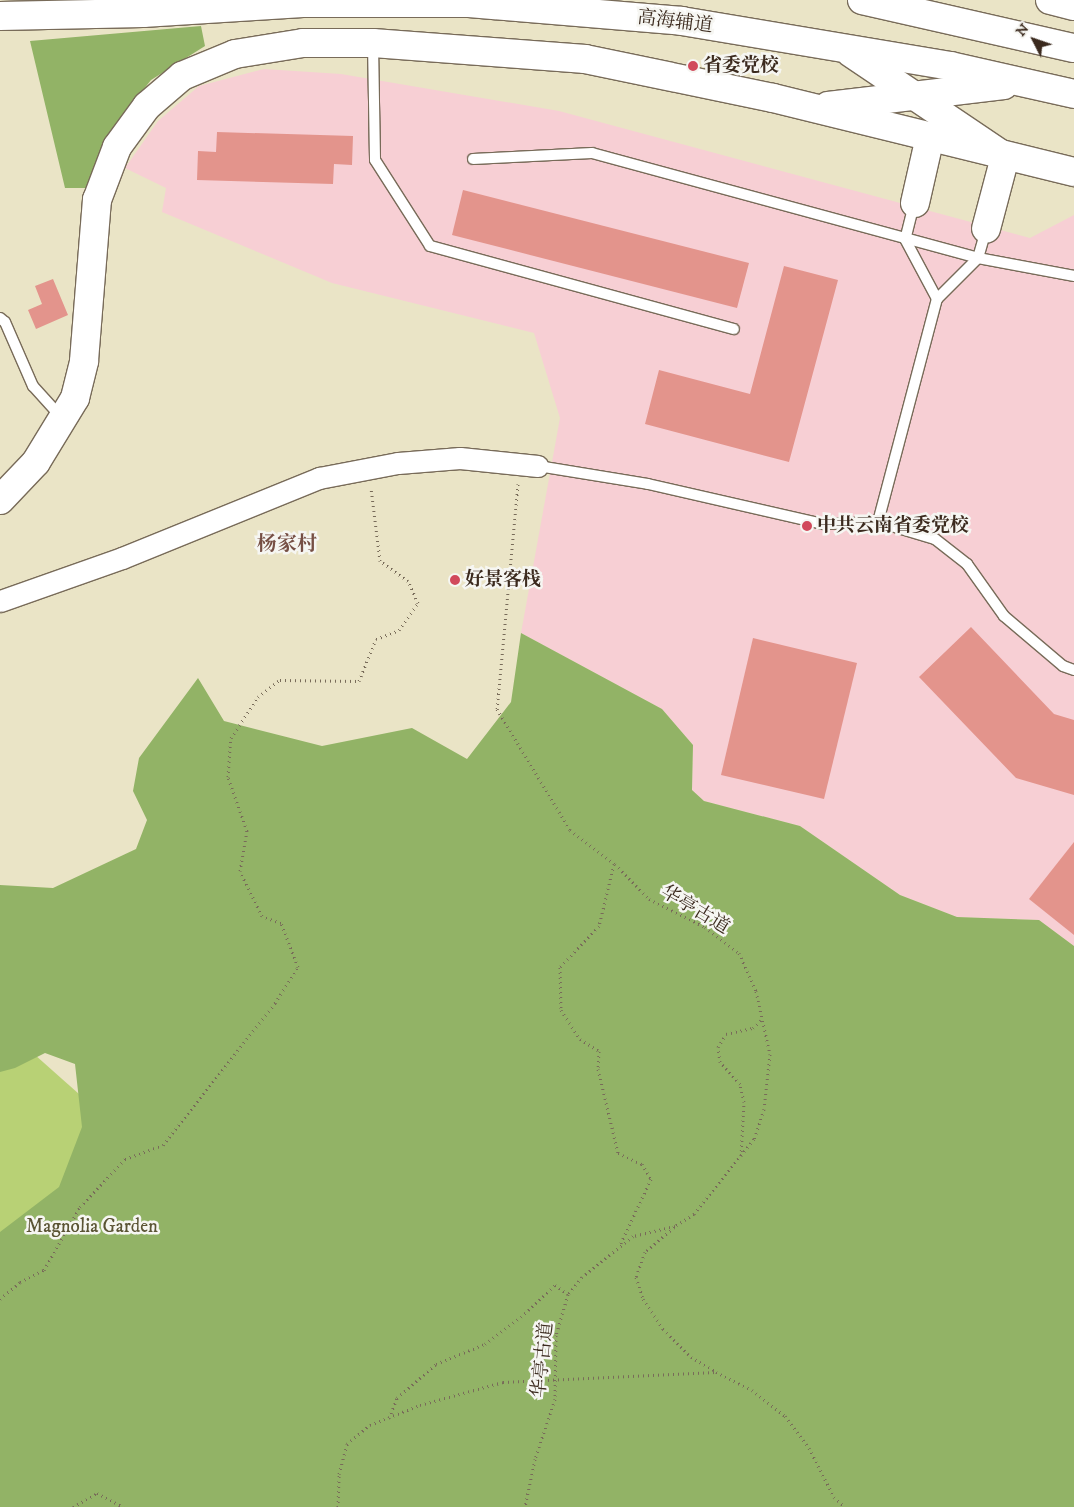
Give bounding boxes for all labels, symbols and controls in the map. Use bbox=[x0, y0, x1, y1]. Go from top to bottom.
street label: 高海辅道 bbox=[636, 6, 714, 38]
north arrow bbox=[1009, 15, 1059, 65]
text: N bbox=[1012, 20, 1033, 40]
place label: 省委党校 bbox=[703, 55, 779, 77]
marker: 省委党校 bbox=[687, 60, 699, 72]
place label: 中共云南省委党校 bbox=[817, 515, 969, 537]
marker: 中共云南省委党校 bbox=[801, 520, 813, 532]
district label: 杨家村 bbox=[257, 532, 317, 556]
place label: 好景客栈 bbox=[465, 569, 541, 591]
marker: 好景客栈 bbox=[449, 574, 461, 586]
street label: 华亭古道 bbox=[657, 881, 733, 939]
park label: Magnolia Garden bbox=[26, 1216, 158, 1238]
street label: 华亭古道 bbox=[528, 1321, 558, 1399]

